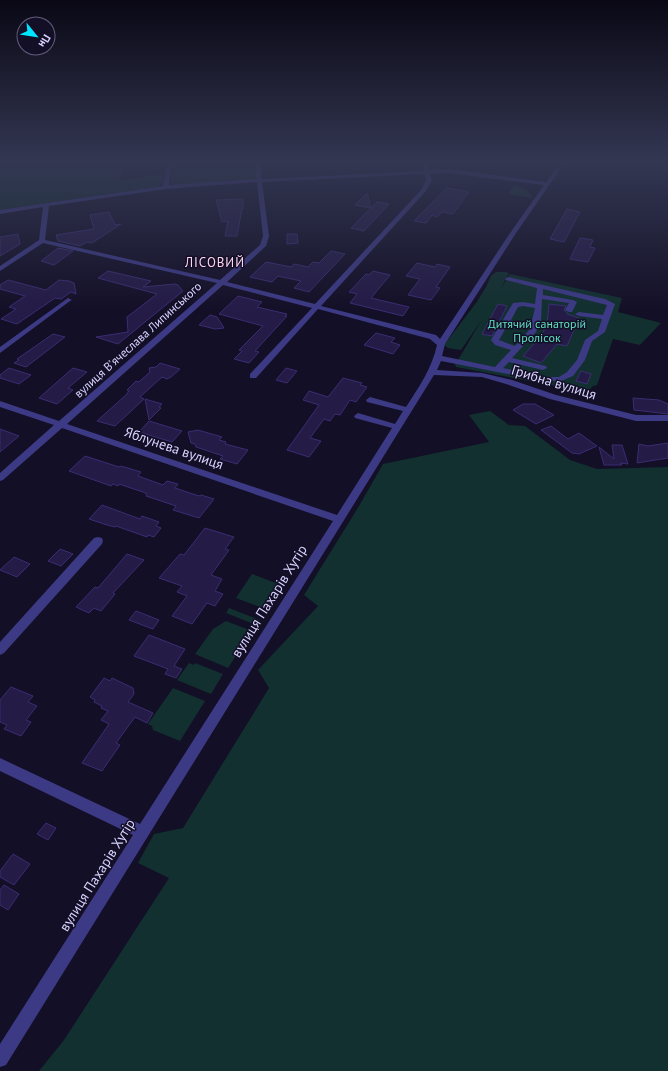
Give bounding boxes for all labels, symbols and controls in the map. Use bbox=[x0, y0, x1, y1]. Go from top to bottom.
north arrow bbox=[16, 16, 56, 56]
text: Пн bbox=[35, 32, 54, 50]
district label: ЛІСОВИЙ bbox=[184, 254, 245, 271]
street label: вулиця Вʼячеслава Липинського bbox=[71, 279, 204, 401]
park label: Дитячий санаторій Пролісок bbox=[488, 316, 586, 345]
street label: Грибна вулиця bbox=[509, 361, 599, 403]
street label: Яблунева вулиця bbox=[122, 423, 226, 473]
street label: вулиця Пахарів Хутір bbox=[227, 541, 311, 661]
street label: вулиця Пахарів Хутір bbox=[55, 815, 139, 935]

